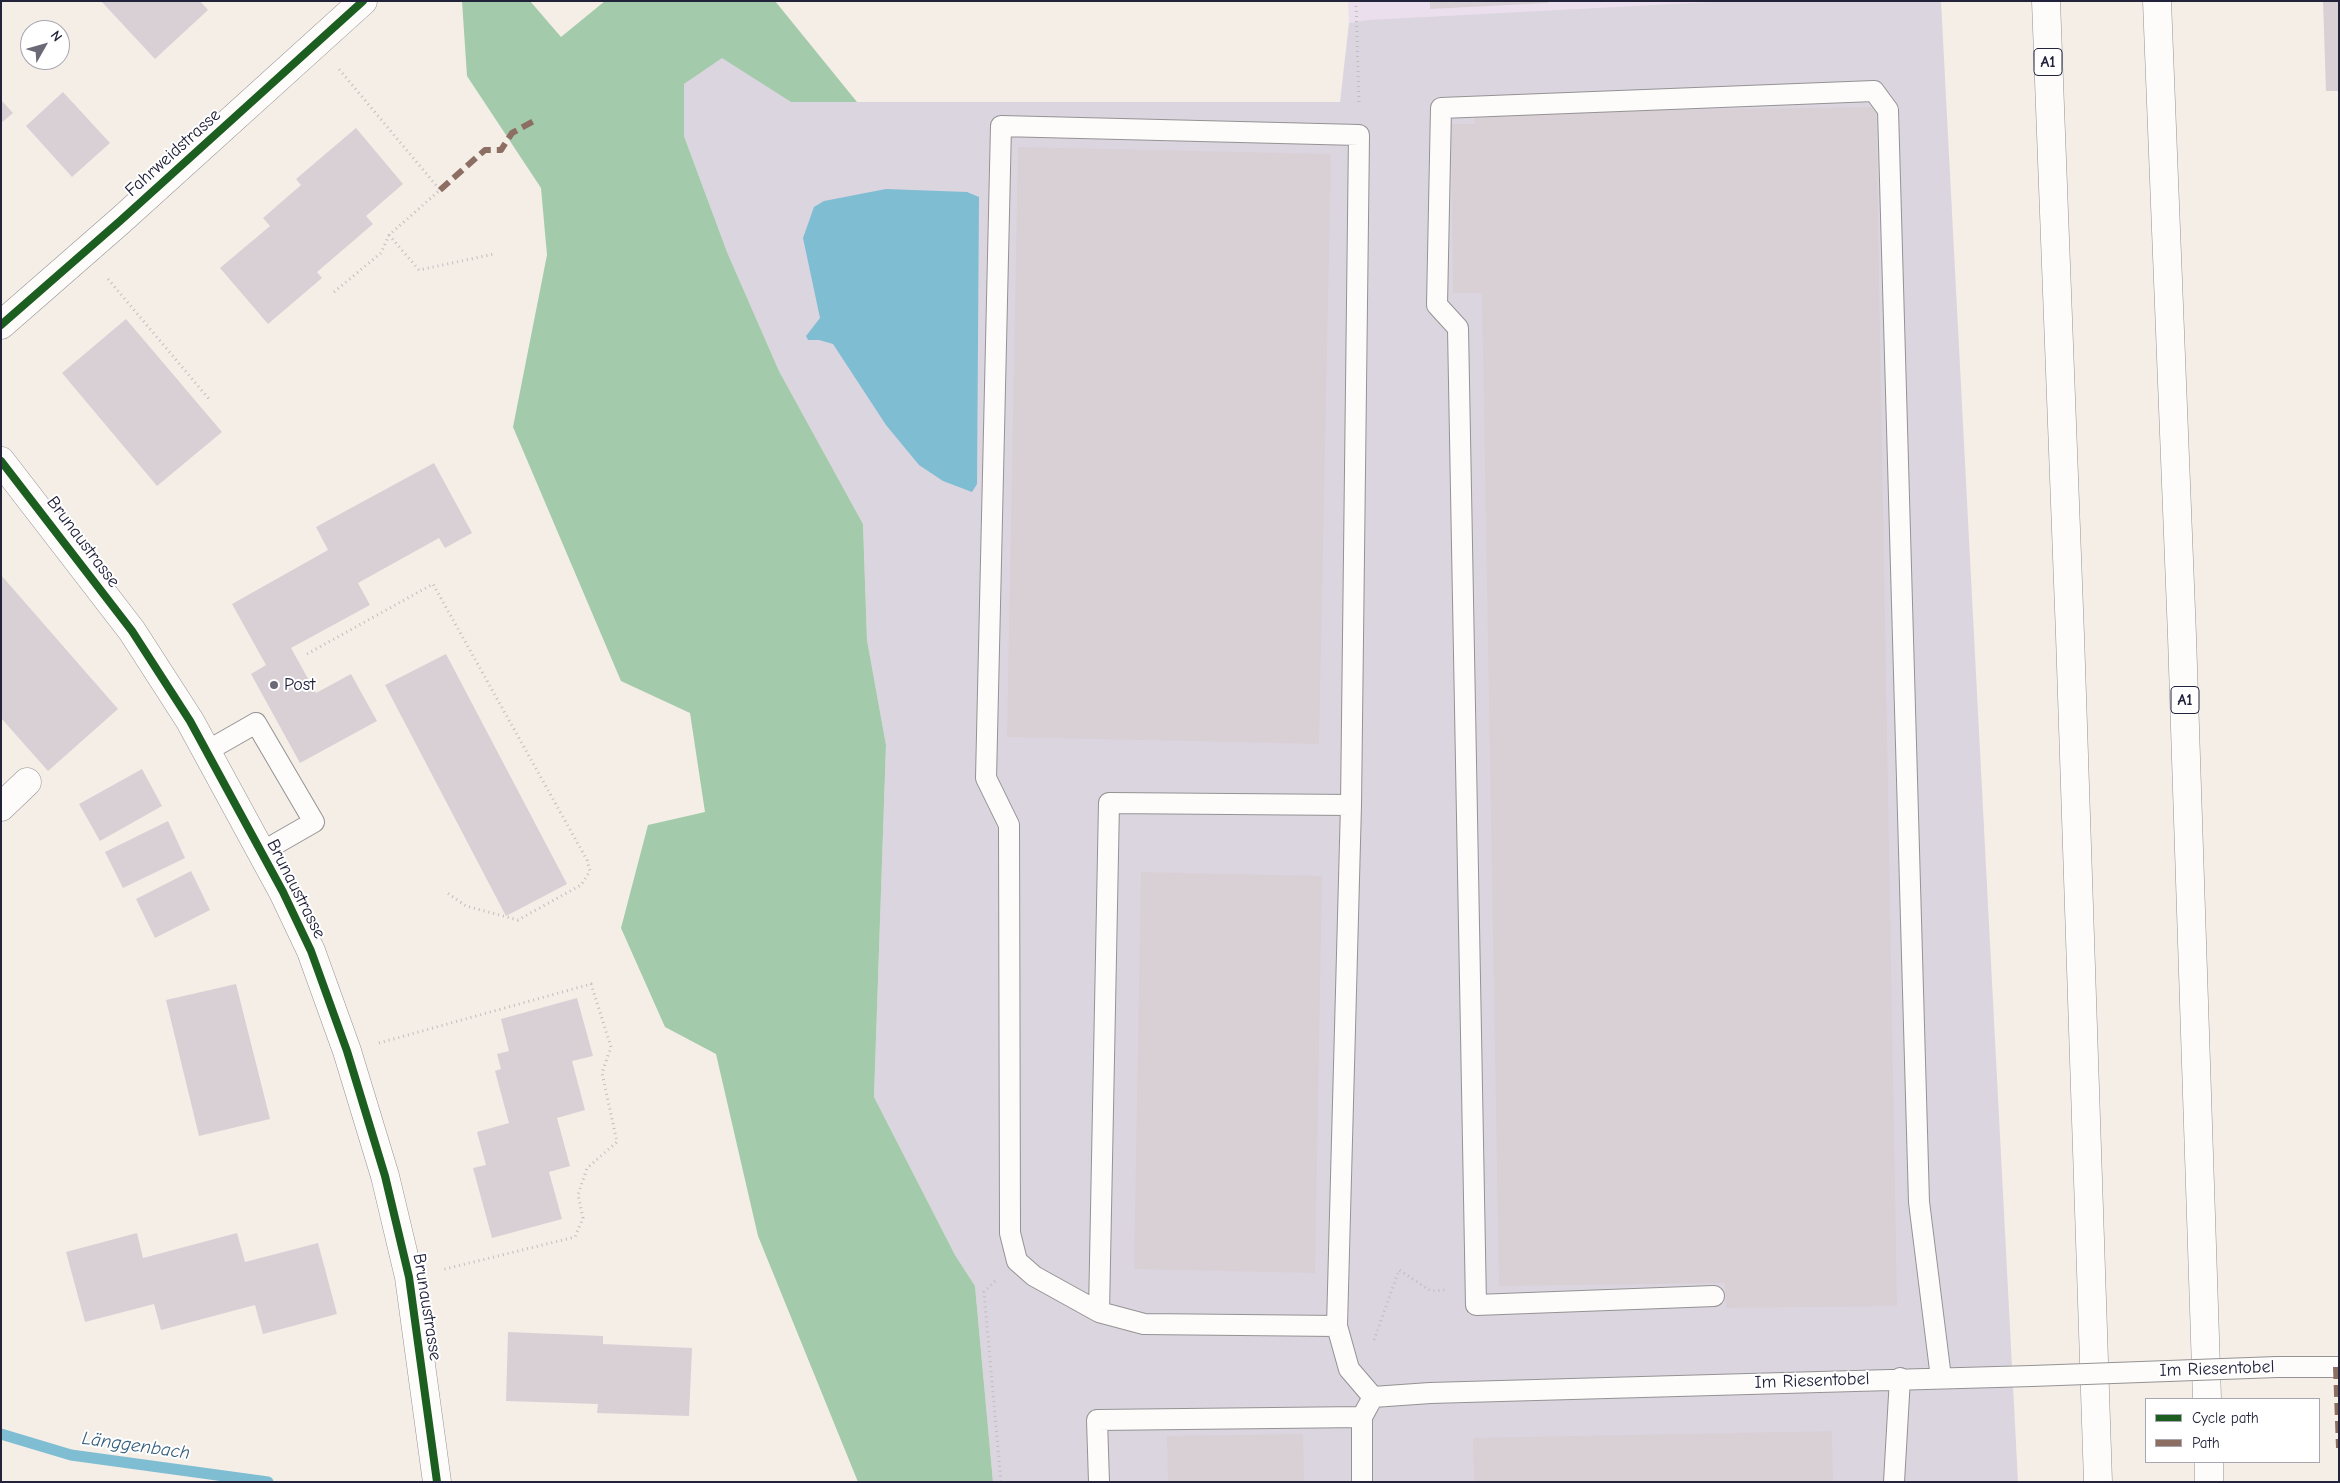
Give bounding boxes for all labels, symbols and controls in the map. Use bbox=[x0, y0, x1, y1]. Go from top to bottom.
north arrow bbox=[20, 20, 70, 70]
text: N bbox=[47, 27, 66, 45]
road number: A1 bbox=[2034, 48, 2062, 76]
street label: Fahrweidstrasse bbox=[121, 104, 225, 202]
street label: Brunaustrasse bbox=[42, 492, 124, 592]
place label: Post bbox=[284, 674, 315, 696]
marker: Post bbox=[268, 679, 280, 691]
road number: A1 bbox=[2171, 686, 2199, 714]
street label: Brunaustrasse bbox=[262, 836, 330, 942]
street label: Brunaustrasse bbox=[408, 1252, 446, 1362]
street label: Im Riesentobel bbox=[2159, 1356, 2275, 1382]
street label: Im Riesentobel bbox=[1754, 1368, 1870, 1394]
legend bbox=[2145, 1398, 2320, 1463]
text: Cycle path bbox=[2192, 1409, 2259, 1427]
water label: Länggenbach bbox=[80, 1427, 192, 1465]
text: Path bbox=[2192, 1434, 2220, 1452]

